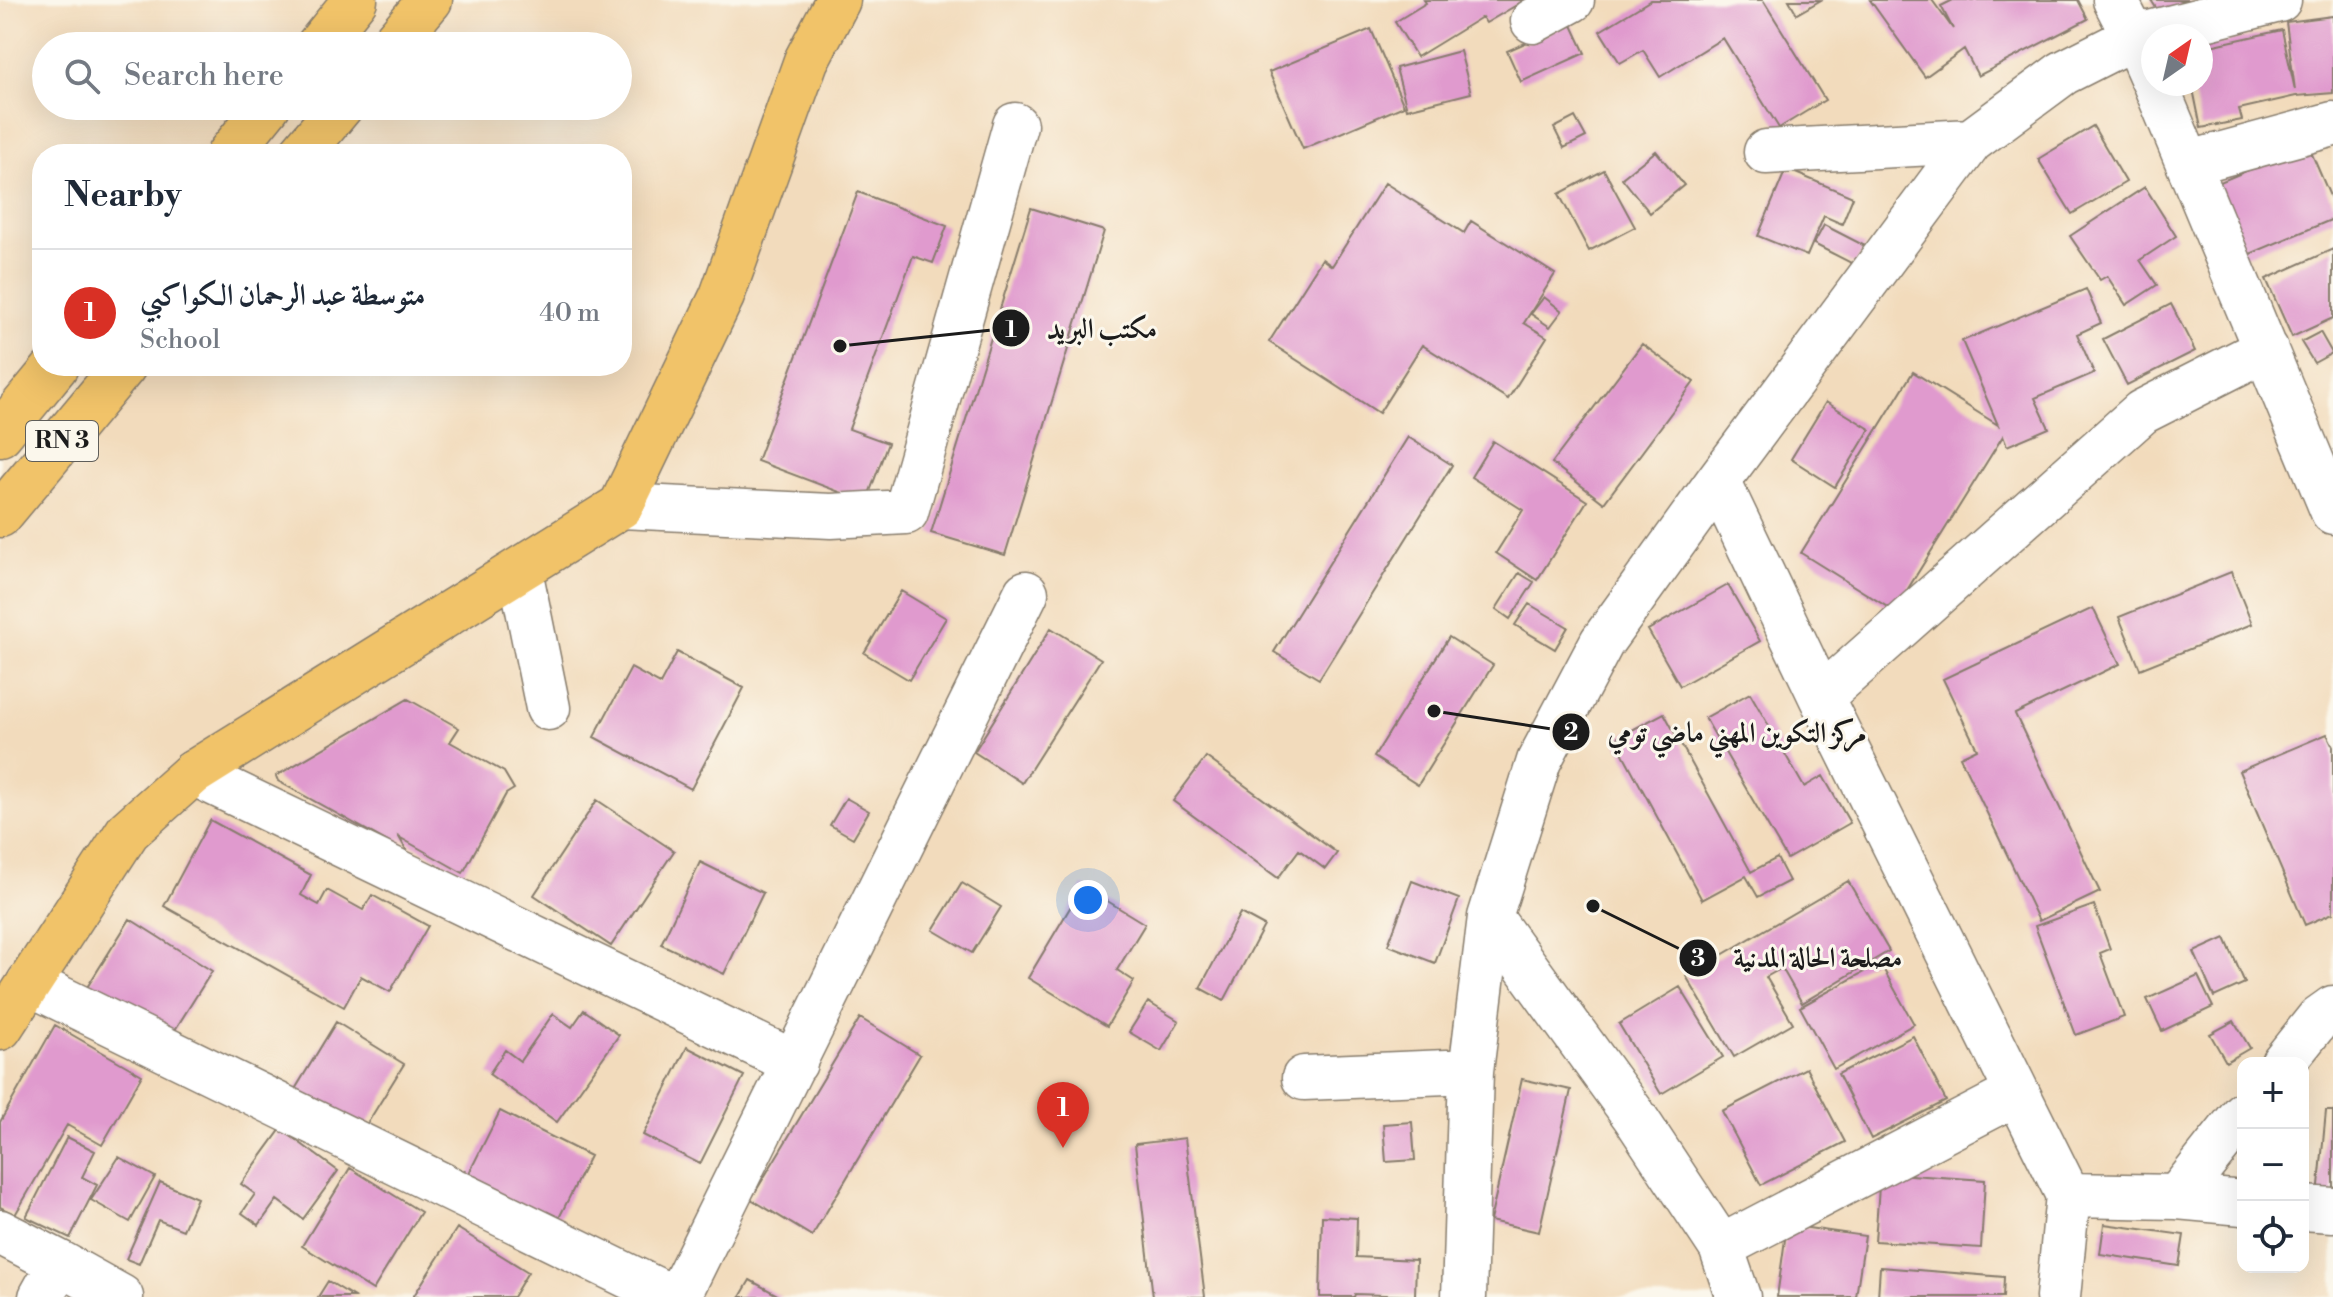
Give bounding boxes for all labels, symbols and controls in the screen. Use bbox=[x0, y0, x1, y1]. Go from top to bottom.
north arrow bbox=[2141, 24, 2213, 96]
search box bbox=[32, 32, 632, 120]
icon: search bbox=[60, 54, 104, 98]
text: Search here bbox=[124, 57, 284, 95]
text: Nearby bbox=[64, 175, 182, 217]
text: متوسطة عبد الرحمان الكواكبي bbox=[140, 277, 426, 315]
text: 1 bbox=[84, 297, 96, 329]
text: 40 m bbox=[539, 297, 600, 329]
callout: مكتب البريد bbox=[991, 302, 1174, 354]
text: مكتب البريد bbox=[1047, 312, 1157, 347]
text: 1 bbox=[1005, 315, 1017, 345]
text: School bbox=[140, 324, 220, 356]
road number: RN 3 bbox=[26, 421, 98, 461]
callout: مركز التكوين المهني ماضي تومي bbox=[1551, 706, 1882, 758]
text: مركز التكوين المهني ماضي تومي bbox=[1607, 716, 1866, 759]
text: 2 bbox=[1564, 718, 1579, 748]
your location bbox=[1068, 880, 1108, 920]
callout: مصلحة الحالة المدنية bbox=[1678, 932, 1918, 984]
text: مصلحة الحالة المدنية bbox=[1734, 941, 1902, 976]
text: 3 bbox=[1691, 944, 1705, 974]
map controls bbox=[2237, 1057, 2309, 1273]
button: + bbox=[2237, 1057, 2309, 1129]
pin: 1 bbox=[1037, 1082, 1089, 1148]
button: − bbox=[2237, 1129, 2309, 1201]
button: locate bbox=[2237, 1201, 2309, 1273]

